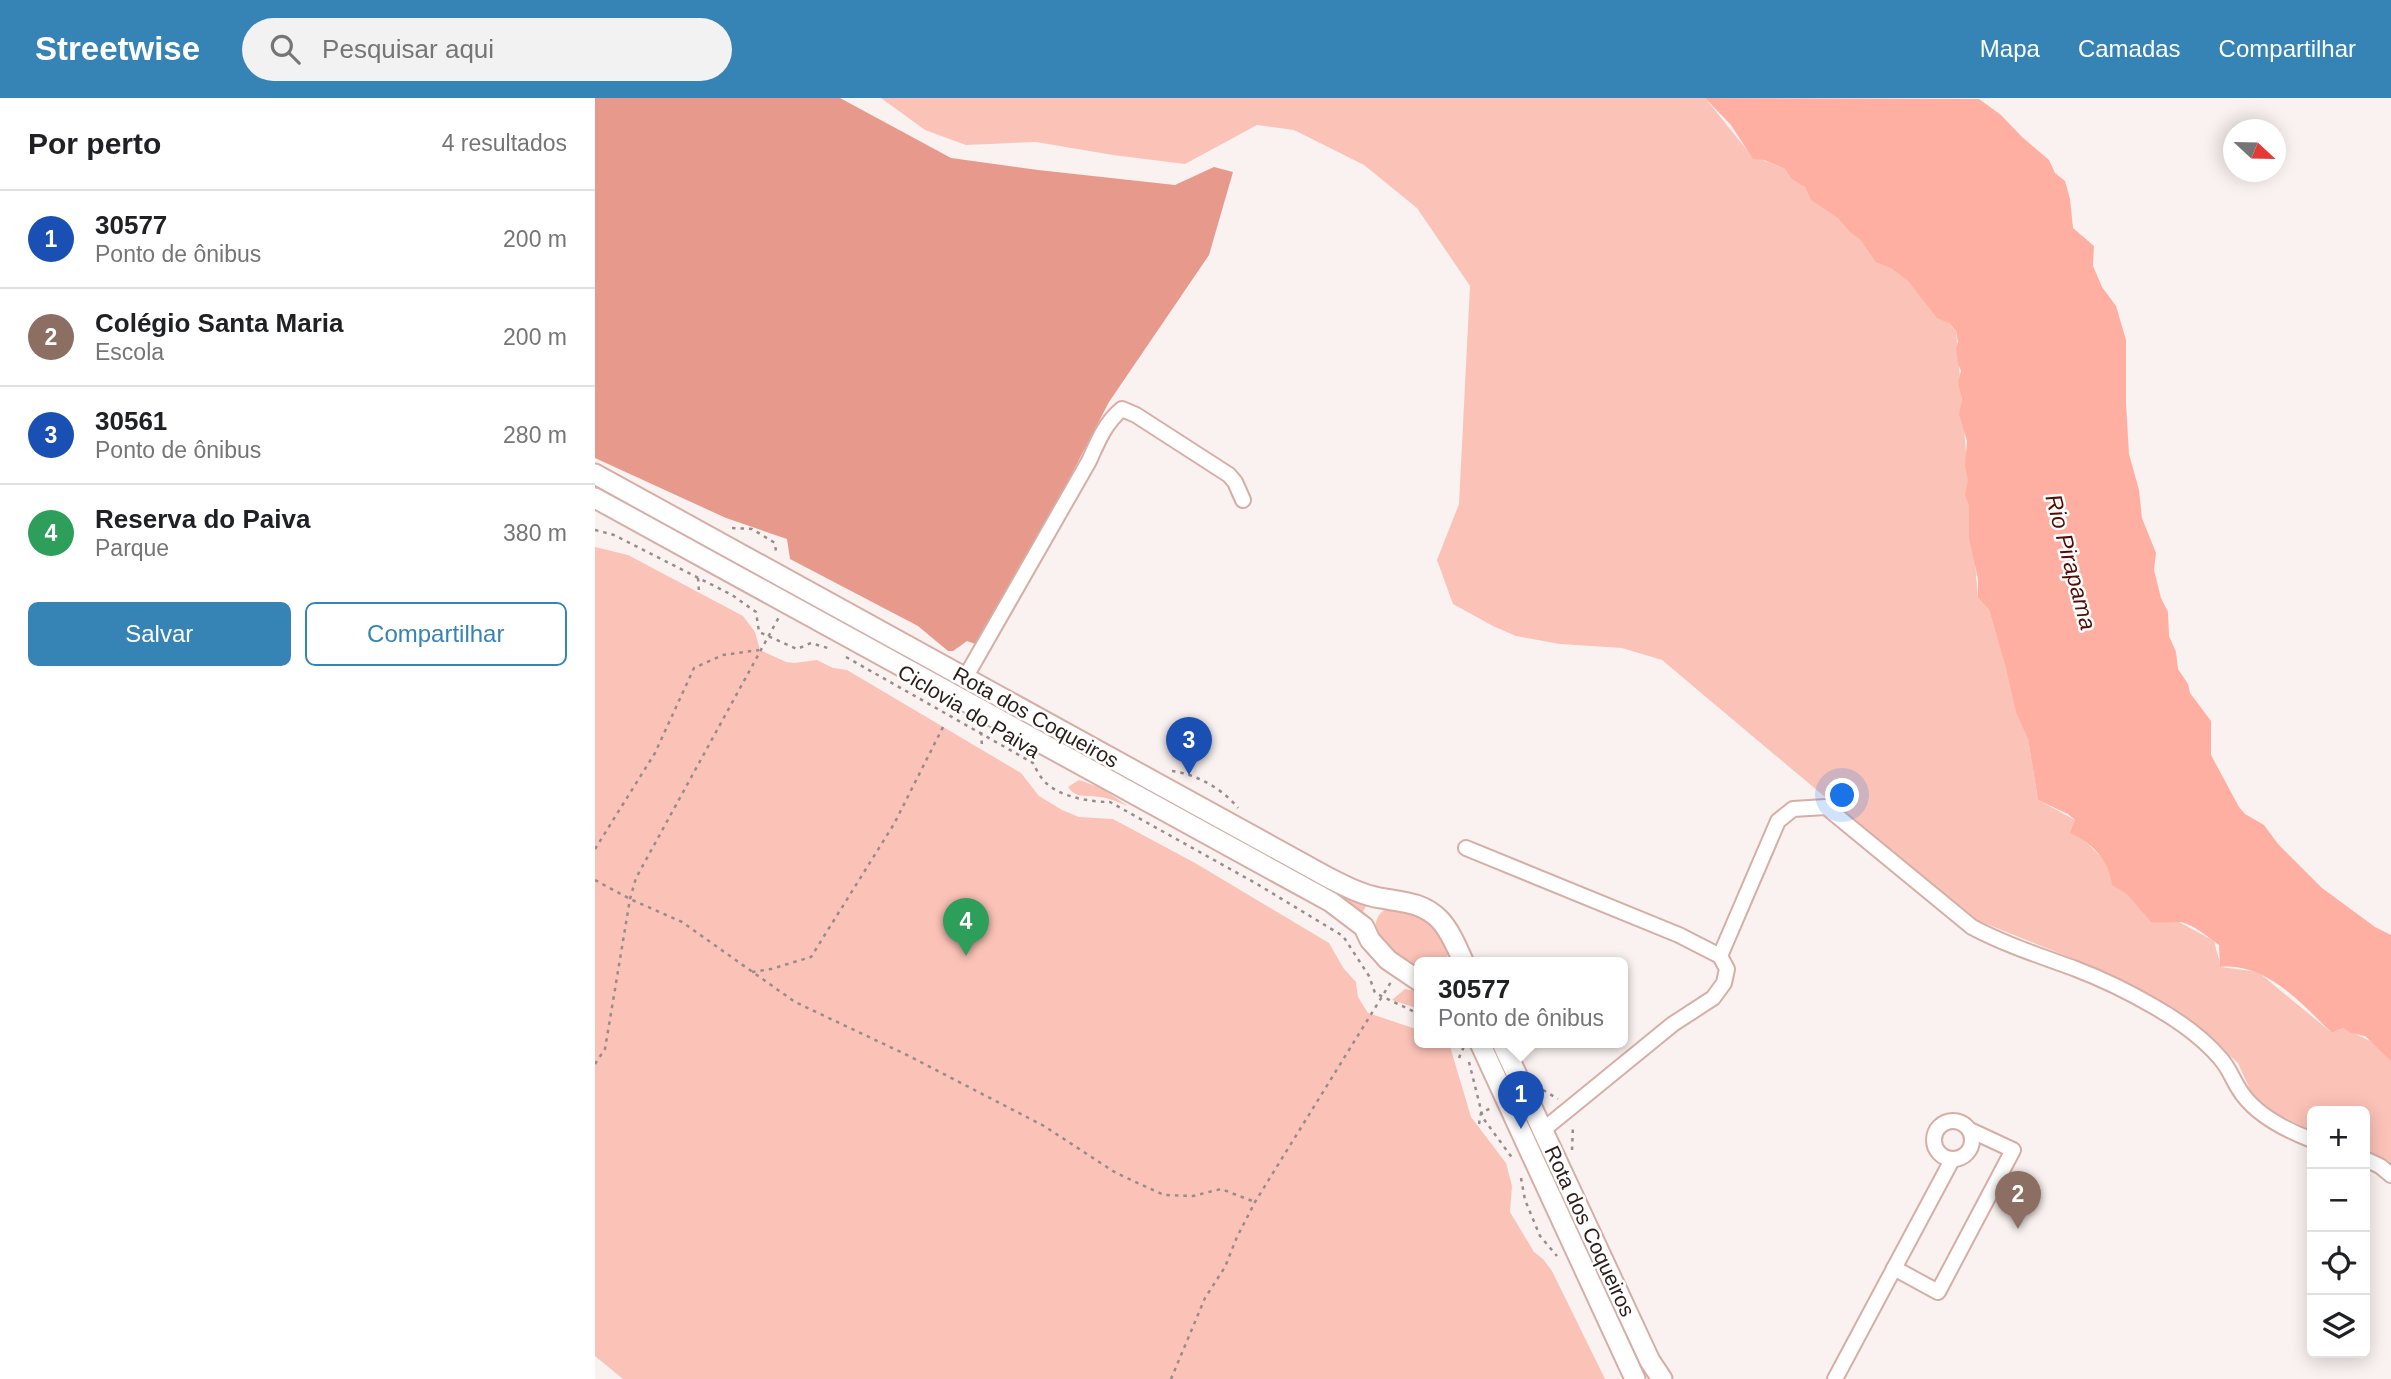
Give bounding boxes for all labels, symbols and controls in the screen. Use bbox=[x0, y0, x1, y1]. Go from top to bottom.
search box bbox=[242, 18, 732, 81]
text: Streetwise bbox=[35, 30, 200, 67]
icon: search bbox=[266, 30, 304, 68]
text: Pesquisar aqui bbox=[322, 34, 494, 64]
text: Mapa bbox=[1980, 35, 2040, 62]
text: Camadas bbox=[2078, 35, 2181, 62]
text: Compartilhar bbox=[2219, 35, 2356, 62]
north arrow bbox=[2223, 119, 2286, 182]
text: Por perto bbox=[28, 127, 161, 160]
text: 4 resultados bbox=[442, 130, 567, 156]
text: 30577 bbox=[95, 210, 167, 240]
text: 1 bbox=[45, 226, 57, 252]
text: 200 m bbox=[503, 226, 567, 252]
text: Ponto de ônibus bbox=[95, 241, 261, 267]
text: Colégio Santa Maria bbox=[95, 308, 344, 338]
text: 2 bbox=[45, 324, 57, 350]
text: 200 m bbox=[503, 324, 567, 350]
text: Escola bbox=[95, 339, 164, 365]
text: 30561 bbox=[95, 406, 167, 436]
text: 3 bbox=[45, 422, 57, 448]
text: 280 m bbox=[503, 422, 567, 448]
text: Ponto de ônibus bbox=[95, 437, 261, 463]
water label: Rio Pirapama bbox=[2040, 491, 2102, 633]
text: Reserva do Paiva bbox=[95, 504, 310, 534]
text: 4 bbox=[45, 520, 57, 546]
text: 380 m bbox=[503, 520, 567, 546]
text: Parque bbox=[95, 535, 169, 561]
button: Salvar bbox=[28, 602, 291, 666]
button: Compartilhar bbox=[305, 602, 567, 666]
street label: Ciclovia do Paiva bbox=[894, 660, 1044, 762]
street label: Rota dos Coqueiros bbox=[949, 662, 1123, 772]
pin: 3 bbox=[1166, 717, 1212, 775]
your location bbox=[1825, 778, 1859, 812]
pin: 4 bbox=[943, 898, 989, 956]
popup bbox=[1414, 957, 1628, 1048]
text: 30577 bbox=[1438, 974, 1510, 1004]
text: Ponto de ônibus bbox=[1438, 1005, 1604, 1031]
pin: 1 bbox=[1498, 1071, 1544, 1129]
map controls bbox=[2307, 1106, 2370, 1358]
button: + bbox=[2307, 1106, 2370, 1169]
street label: Rota dos Coqueiros bbox=[1540, 1142, 1640, 1320]
button: − bbox=[2307, 1169, 2370, 1232]
pin: 2 bbox=[1995, 1171, 2041, 1229]
button: locate bbox=[2307, 1232, 2370, 1295]
button: layers bbox=[2307, 1295, 2370, 1358]

